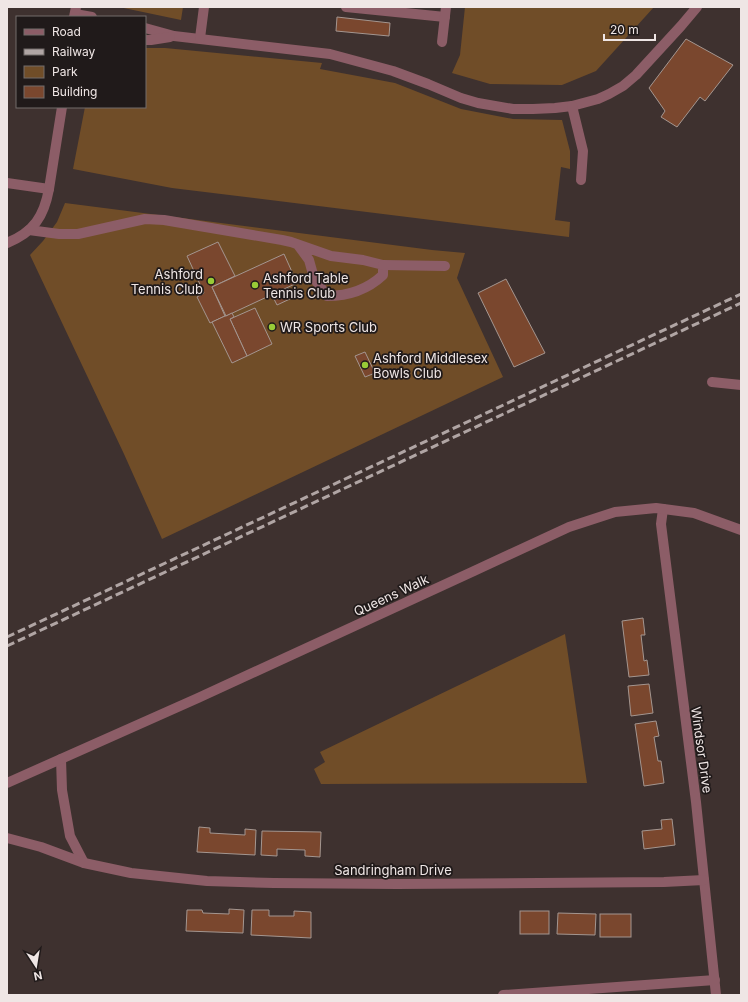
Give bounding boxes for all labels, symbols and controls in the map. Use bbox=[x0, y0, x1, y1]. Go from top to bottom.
legend bbox=[16, 16, 146, 108]
scale bar bbox=[604, 16, 655, 42]
text: 20 m bbox=[610, 22, 639, 37]
text: Road bbox=[52, 24, 81, 39]
text: Railway bbox=[52, 44, 96, 59]
text: Park bbox=[52, 64, 78, 79]
text: Building bbox=[52, 84, 97, 99]
place label: Ashford Tennis Club bbox=[131, 266, 203, 297]
place label: Ashford Table Tennis Club bbox=[263, 270, 348, 301]
marker: Ashford Tennis Club bbox=[206, 276, 216, 286]
marker: Ashford Table Tennis Club bbox=[250, 280, 260, 290]
place label: WR Sports Club bbox=[280, 319, 377, 335]
marker: WR Sports Club bbox=[267, 322, 277, 332]
place label: Ashford Middlesex Bowls Club bbox=[373, 350, 488, 381]
marker: Ashford Middlesex Bowls Club bbox=[360, 360, 370, 370]
street label: Queens Walk bbox=[351, 571, 431, 619]
street label: Windsor Drive bbox=[688, 706, 716, 794]
street label: Sandringham Drive bbox=[334, 862, 452, 878]
north arrow bbox=[16, 946, 56, 986]
text: N bbox=[33, 968, 44, 984]

